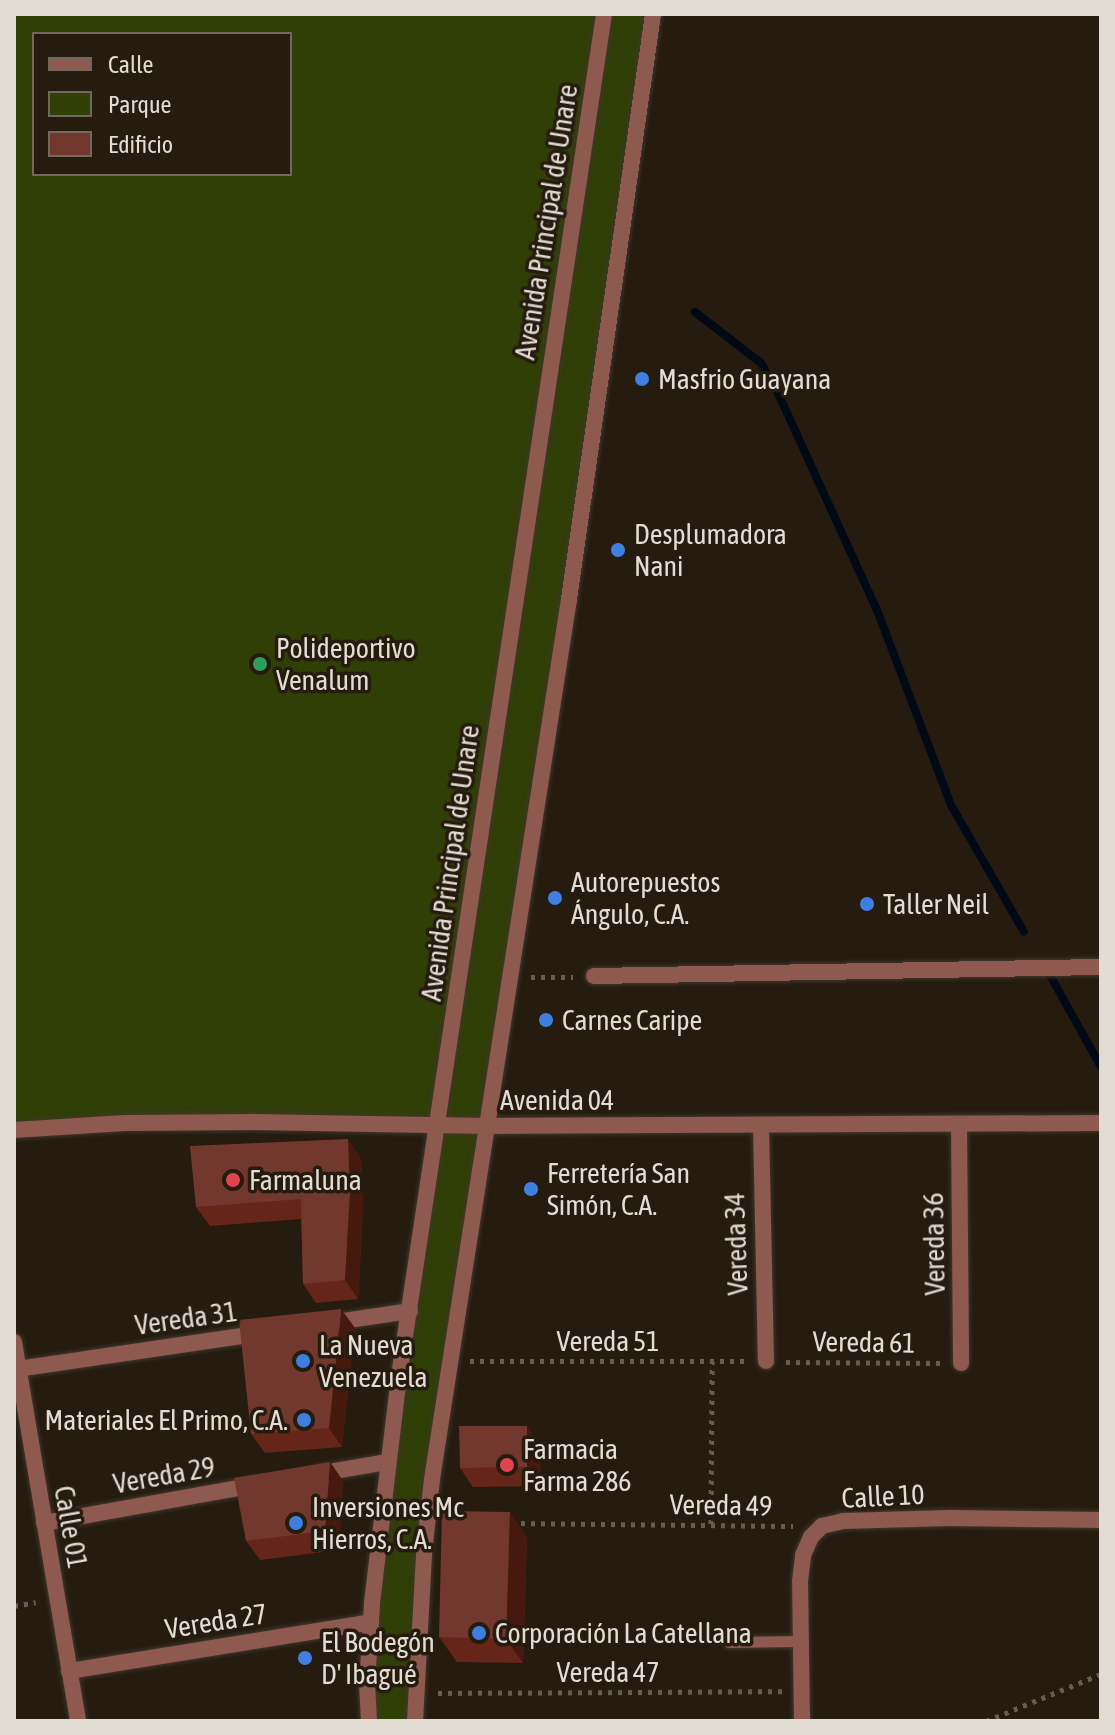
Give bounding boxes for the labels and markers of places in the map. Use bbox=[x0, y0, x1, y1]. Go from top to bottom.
place label: Masfrio Guayana bbox=[658, 362, 831, 396]
marker: Masfrio Guayana bbox=[633, 370, 651, 388]
place label: Desplumadora Nani bbox=[634, 517, 787, 583]
marker: Desplumadora Nani bbox=[609, 541, 627, 559]
place label: Polideportivo Venalum bbox=[276, 631, 416, 697]
marker: Polideportivo Venalum bbox=[251, 655, 269, 673]
place label: Autorepuestos Ángulo, C.A. bbox=[571, 865, 720, 931]
place label: Taller Neil bbox=[883, 887, 989, 921]
marker: Autorepuestos Ángulo, C.A. bbox=[546, 889, 564, 907]
marker: Taller Neil bbox=[858, 895, 876, 913]
place label: Carnes Caripe bbox=[562, 1003, 702, 1037]
marker: Carnes Caripe bbox=[537, 1011, 555, 1029]
place label: Ferretería San Simón, C.A. bbox=[547, 1156, 690, 1222]
place label: Farmaluna bbox=[249, 1163, 362, 1197]
marker: Farmaluna bbox=[224, 1171, 242, 1189]
marker: Ferretería San Simón, C.A. bbox=[522, 1180, 540, 1198]
place label: La Nueva Venezuela bbox=[319, 1328, 428, 1394]
marker: La Nueva Venezuela bbox=[294, 1352, 312, 1370]
place label: Materiales El Primo, C.A. bbox=[44, 1403, 288, 1437]
marker: Materiales El Primo, C.A. bbox=[295, 1411, 313, 1429]
place label: Farmacia Farma 286 bbox=[523, 1432, 631, 1498]
marker: Farmacia Farma 286 bbox=[498, 1456, 516, 1474]
place label: Inversiones Mc Hierros, C.A. bbox=[312, 1490, 464, 1556]
marker: Inversiones Mc Hierros, C.A. bbox=[287, 1514, 305, 1532]
place label: Corporación La Catellana bbox=[495, 1616, 752, 1650]
marker: Corporación La Catellana bbox=[470, 1624, 488, 1642]
place label: El Bodegón D' Ibagué bbox=[321, 1625, 435, 1691]
marker: El Bodegón D' Ibagué bbox=[296, 1649, 314, 1667]

